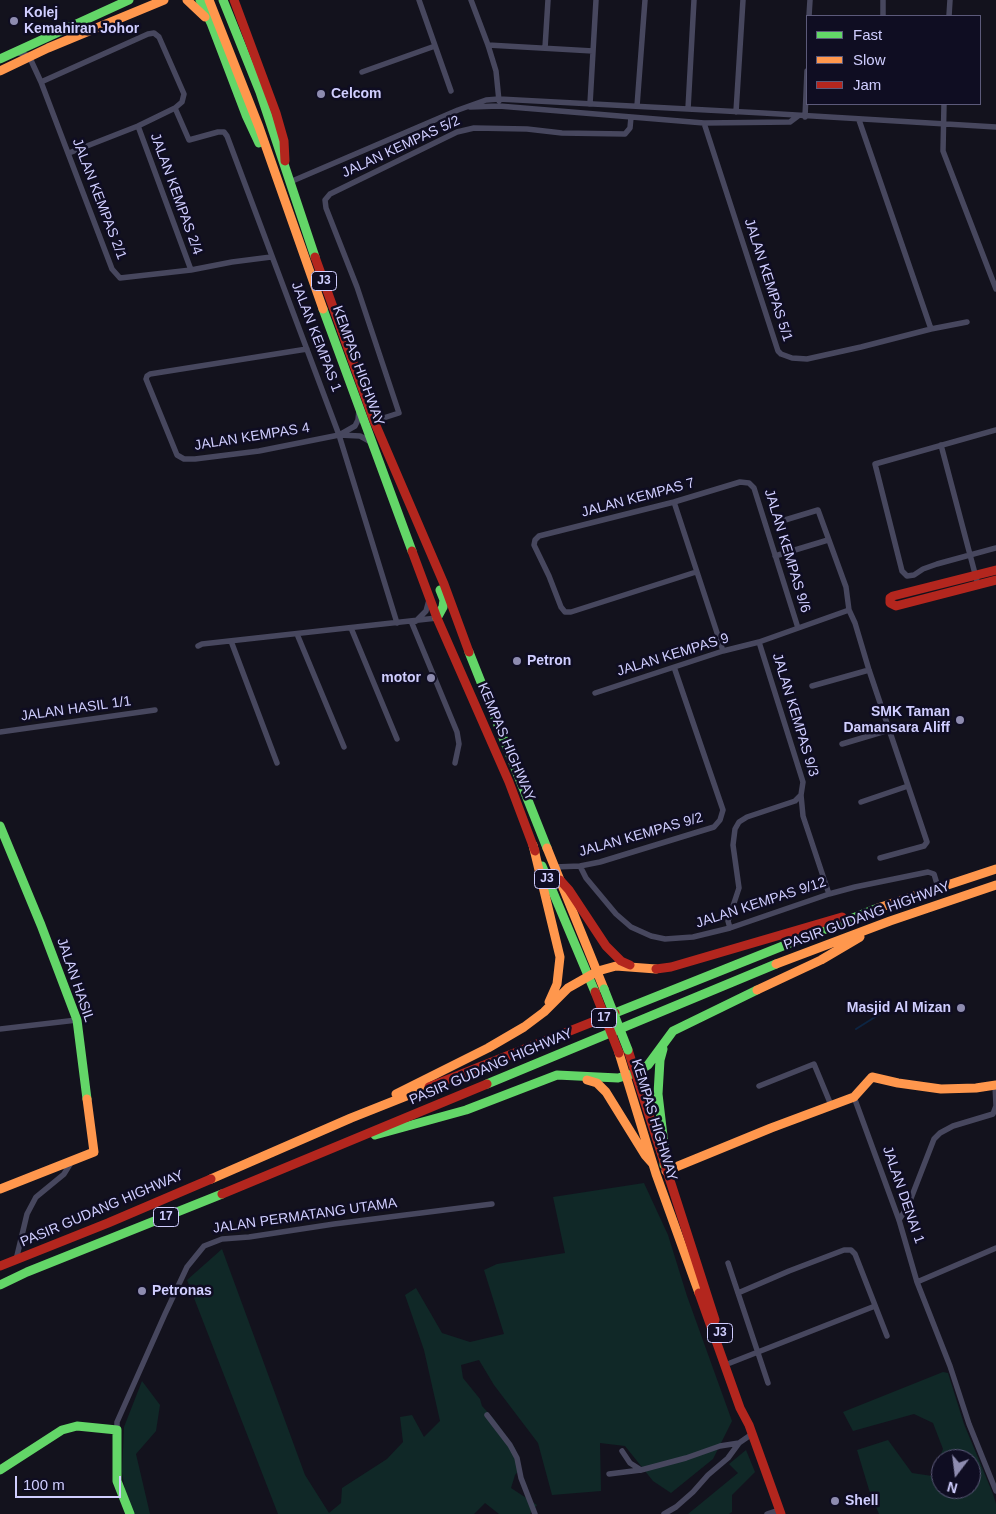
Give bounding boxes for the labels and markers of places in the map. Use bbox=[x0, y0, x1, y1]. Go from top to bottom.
place label: Kolej Kemahiran Johor bbox=[24, 5, 139, 38]
marker: Kolej Kemahiran Johor bbox=[8, 15, 20, 27]
place label: Celcom bbox=[331, 86, 382, 102]
marker: Celcom bbox=[315, 88, 327, 100]
place label: Petron bbox=[527, 653, 571, 669]
marker: Petron bbox=[511, 655, 523, 667]
place label: motor bbox=[381, 670, 421, 686]
marker: motor bbox=[425, 672, 437, 684]
place label: SMK Taman Damansara Aliff bbox=[843, 704, 950, 736]
marker: SMK Taman Damansara Aliff bbox=[954, 714, 966, 726]
place label: Masjid Al Mizan bbox=[847, 1000, 951, 1016]
marker: Masjid Al Mizan bbox=[955, 1002, 967, 1014]
place label: Petronas bbox=[152, 1283, 212, 1299]
marker: Petronas bbox=[136, 1285, 148, 1297]
place label: Shell bbox=[845, 1493, 878, 1509]
marker: Shell bbox=[829, 1495, 841, 1507]

